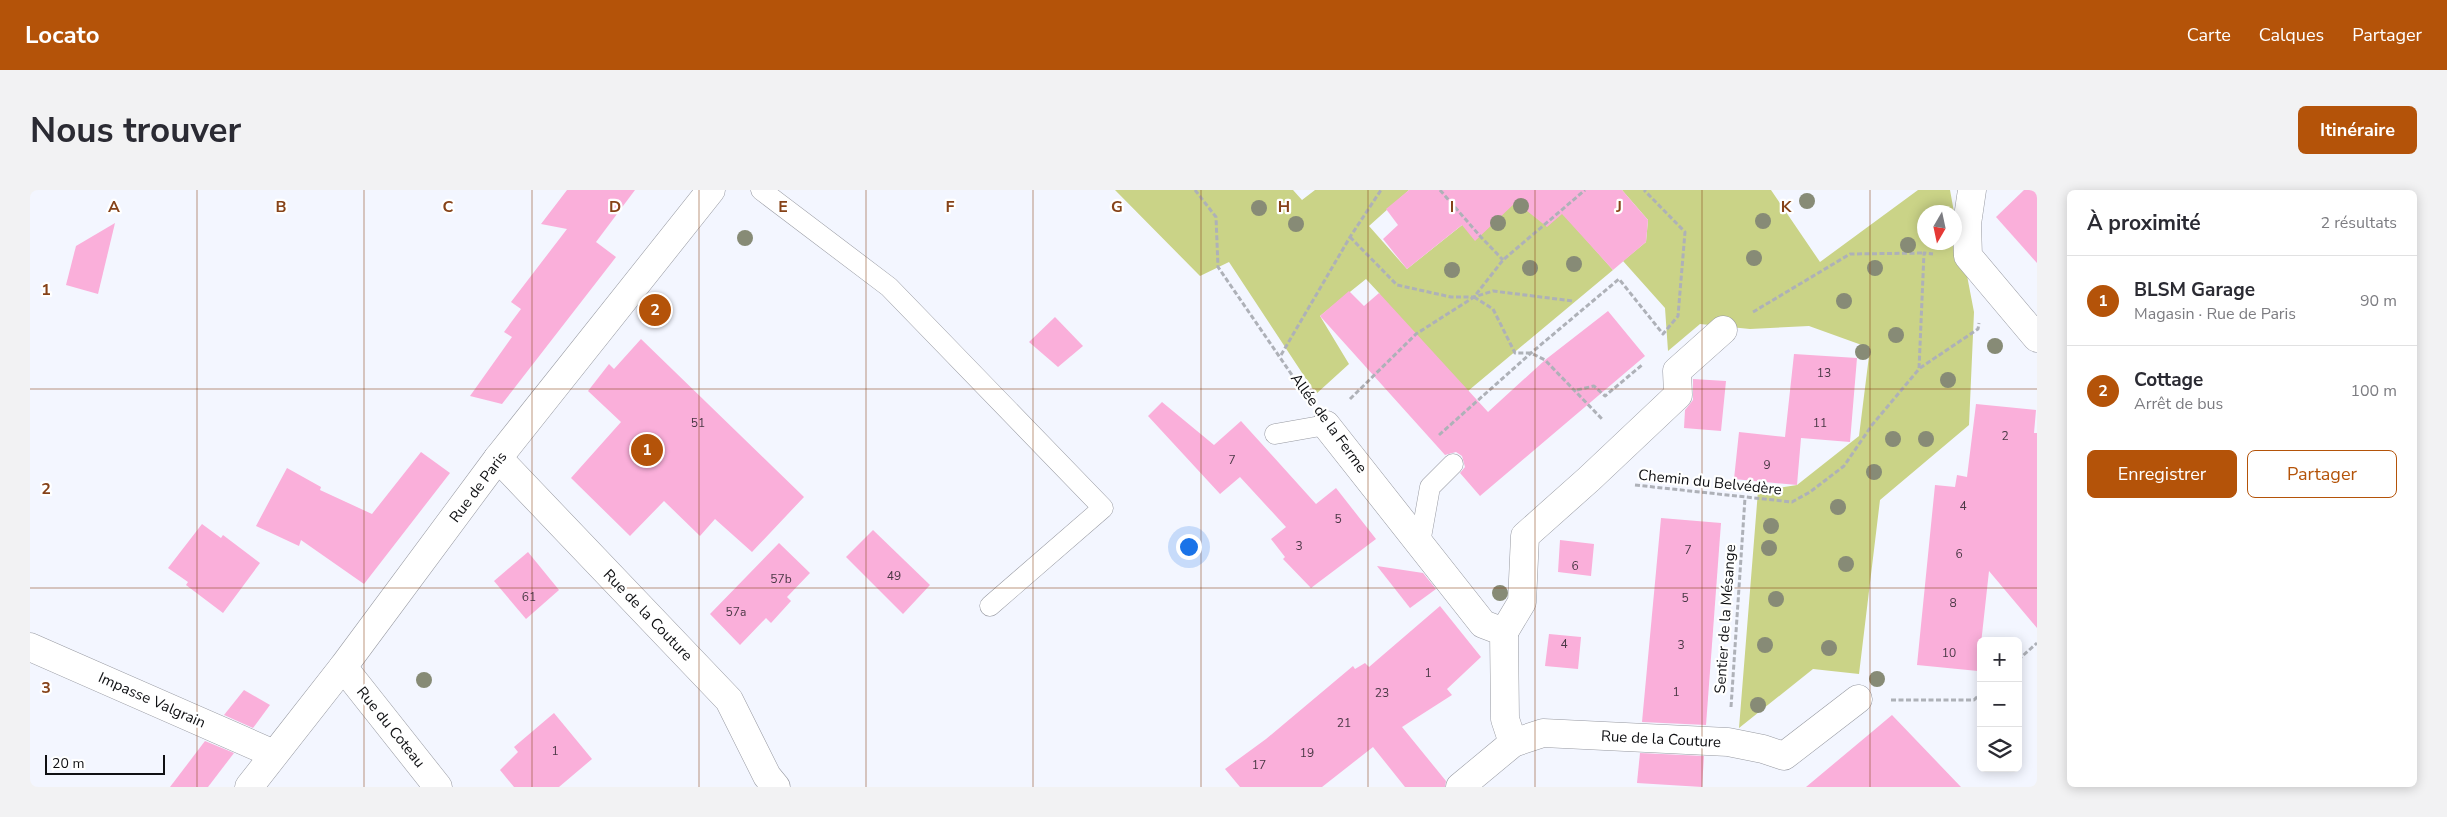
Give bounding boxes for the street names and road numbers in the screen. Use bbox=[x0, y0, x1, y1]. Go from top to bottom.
street label: Allée de la Ferme bbox=[1286, 369, 1372, 477]
street label: Rue de Paris bbox=[445, 447, 511, 527]
street label: Chemin du Belvédère bbox=[1637, 465, 1783, 499]
street label: Sentier de la Mésange bbox=[1710, 544, 1740, 694]
street label: Rue de la Couture bbox=[599, 565, 697, 665]
street label: Impasse Valgrain bbox=[95, 667, 209, 733]
street label: Rue du Coteau bbox=[352, 682, 430, 772]
street label: Rue de la Couture bbox=[1600, 726, 1722, 752]

